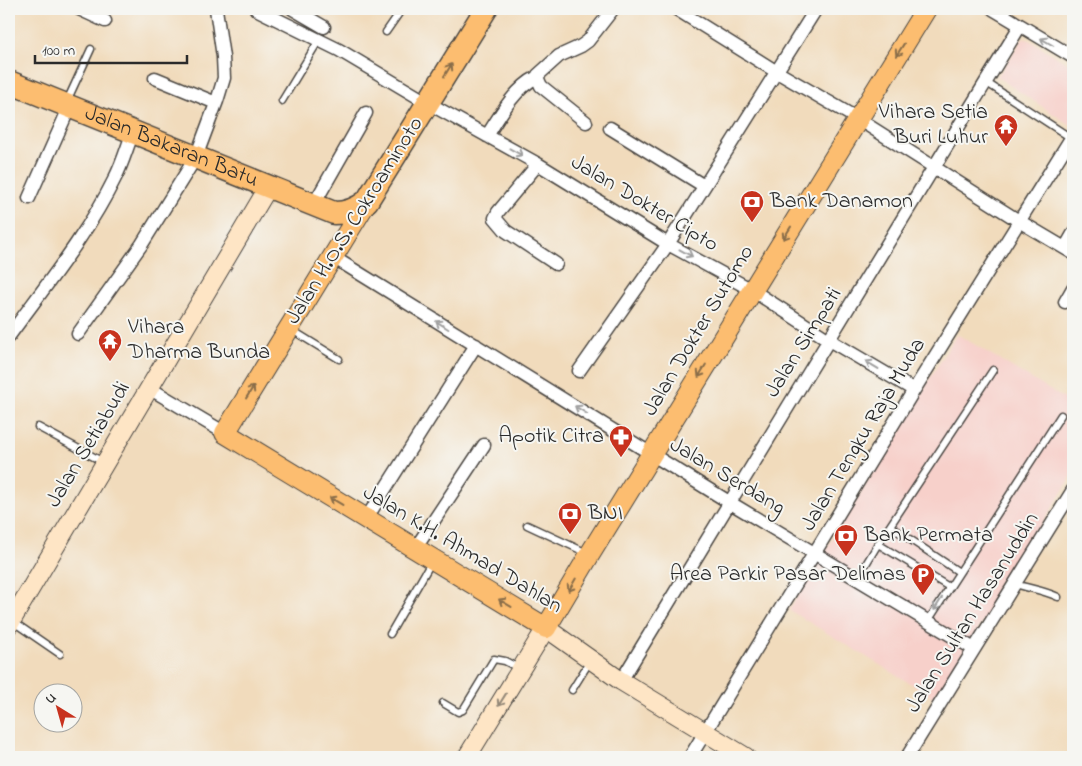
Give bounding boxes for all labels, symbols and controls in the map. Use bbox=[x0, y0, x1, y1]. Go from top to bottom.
scale bar bbox=[35, 32, 188, 64]
one-way arrow bbox=[1039, 37, 1054, 47]
text: 100 m bbox=[42, 40, 75, 62]
one-way arrow bbox=[895, 43, 905, 57]
one-way arrow bbox=[443, 64, 453, 78]
place label: Vihara Setia Buri Luhur bbox=[878, 97, 988, 154]
street label: Jalan Bakaran Batu bbox=[80, 98, 263, 197]
street label: Jalan H.O.S. Cokroaminoto bbox=[278, 111, 432, 331]
temple icon: Vihara Setia Buri Luhur bbox=[993, 113, 1019, 147]
one-way arrow bbox=[509, 147, 524, 157]
street label: Jalan Dokter Cipto bbox=[564, 147, 724, 261]
place label: Bank Danamon bbox=[769, 186, 913, 218]
bank icon: Bank Danamon bbox=[739, 189, 765, 223]
one-way arrow bbox=[782, 226, 793, 240]
street label: Jalan Dokter Sutomo bbox=[635, 239, 763, 423]
one-way arrow bbox=[678, 249, 692, 259]
street label: Jalan Simpati bbox=[757, 282, 851, 404]
place label: Vihara Dharma Bunda bbox=[127, 312, 270, 369]
one-way arrow bbox=[436, 319, 450, 329]
temple icon: Vihara Dharma Bunda bbox=[97, 328, 123, 362]
street label: Jalan Tengku Raja Muda bbox=[794, 332, 935, 538]
one-way arrow bbox=[866, 360, 880, 370]
one-way arrow bbox=[697, 364, 707, 378]
street label: Jalan Setiabudi bbox=[39, 376, 139, 514]
one-way arrow bbox=[246, 385, 256, 399]
one-way arrow bbox=[574, 405, 588, 415]
place label: Apotik Citra bbox=[498, 421, 604, 453]
pharmacy icon: Apotik Citra bbox=[608, 424, 634, 458]
street label: Jalan Serdang bbox=[662, 430, 791, 525]
street label: Jalan K.H. Ahmad Dahlan bbox=[356, 478, 568, 622]
one-way arrow bbox=[329, 495, 343, 505]
place label: BNI bbox=[587, 498, 623, 530]
bank icon: BNI bbox=[557, 501, 583, 535]
street label: Jalan Sultan Hasanuddin bbox=[898, 507, 1048, 719]
place label: Bank Permata bbox=[863, 520, 993, 552]
bank icon: Bank Permata bbox=[833, 523, 859, 557]
place label: Area Parkir Pasar Delimas bbox=[670, 559, 906, 591]
parking icon: Area Parkir Pasar Delimas bbox=[910, 562, 936, 596]
one-way arrow bbox=[566, 577, 576, 591]
one-way arrow bbox=[933, 597, 944, 611]
one-way arrow bbox=[498, 598, 512, 608]
north arrow bbox=[32, 684, 82, 734]
text: U bbox=[41, 688, 61, 710]
one-way arrow bbox=[497, 692, 507, 706]

